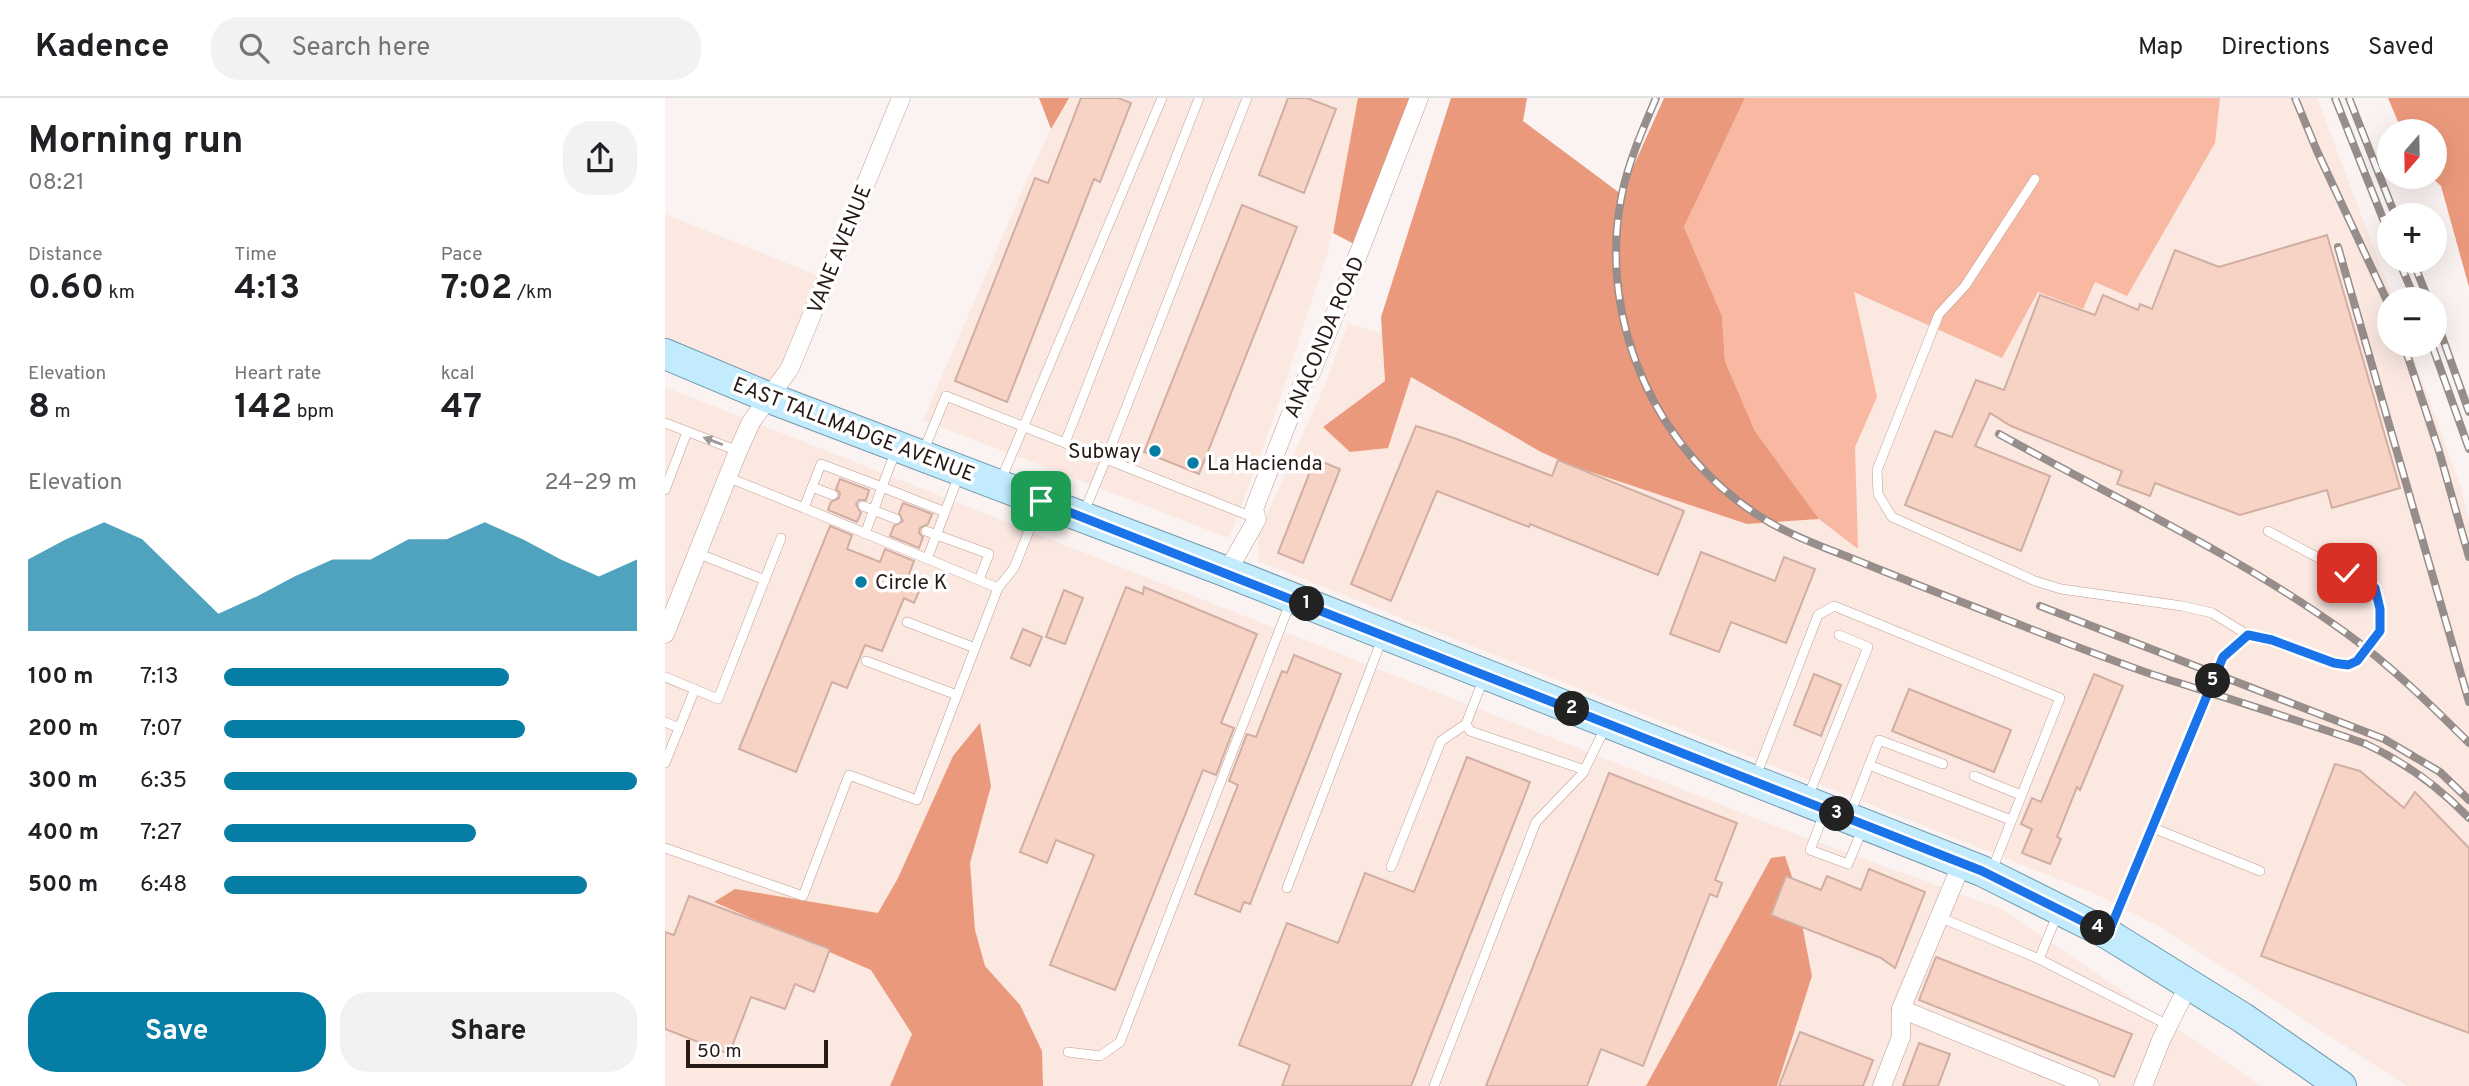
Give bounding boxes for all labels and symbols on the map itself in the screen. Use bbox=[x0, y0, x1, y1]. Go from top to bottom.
north arrow bbox=[2377, 119, 2447, 189]
street label: VANE AVENUE bbox=[802, 181, 879, 318]
street label: ANACONDA ROAD bbox=[1279, 253, 1372, 423]
street label: EAST TALLMADGE AVENUE bbox=[729, 372, 978, 489]
one-way arrow bbox=[702, 436, 723, 447]
place label: Subway bbox=[1068, 439, 1141, 466]
marker: Subway bbox=[1147, 443, 1163, 459]
place label: La Hacienda bbox=[1207, 451, 1322, 478]
marker: La Hacienda bbox=[1185, 455, 1201, 471]
pin bbox=[1011, 471, 1071, 531]
pin bbox=[2317, 543, 2377, 603]
place label: Circle K bbox=[875, 570, 948, 597]
marker: Circle K bbox=[853, 574, 869, 590]
pin: 1 bbox=[1289, 587, 1325, 622]
pin: 5 bbox=[2195, 664, 2231, 698]
pin: 2 bbox=[1555, 692, 1590, 726]
pin: 3 bbox=[1819, 796, 1855, 832]
pin: 4 bbox=[2081, 910, 2115, 946]
scale bar bbox=[686, 1037, 828, 1069]

